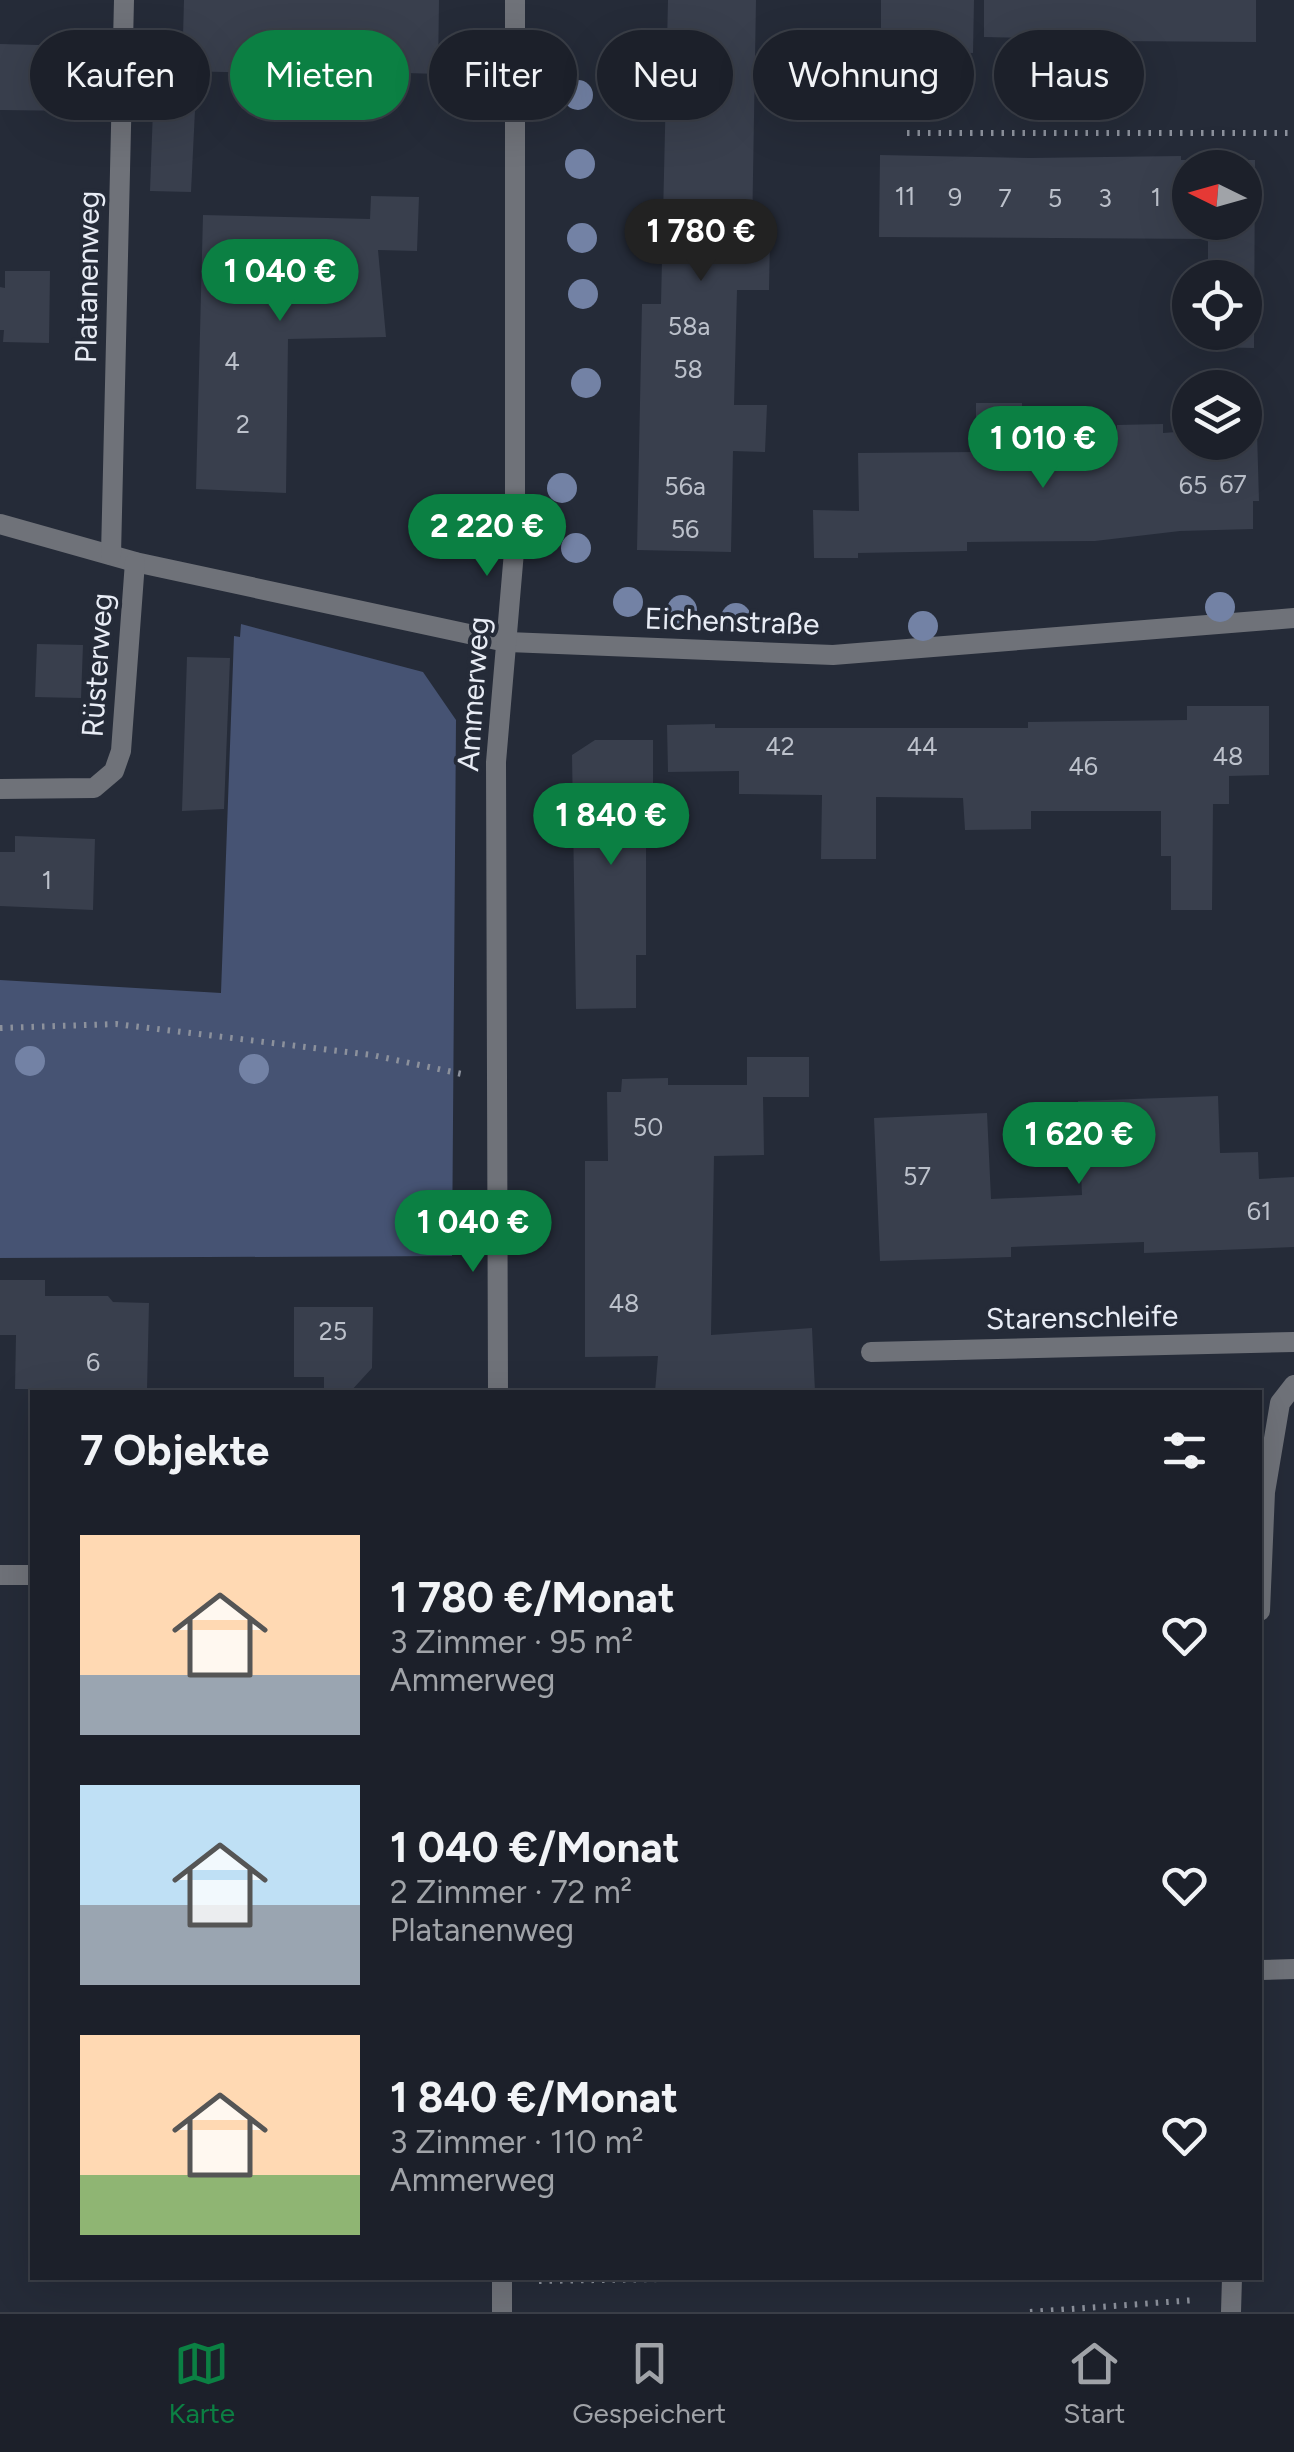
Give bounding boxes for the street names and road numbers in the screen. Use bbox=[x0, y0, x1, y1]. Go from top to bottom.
street label: Platanenweg bbox=[67, 190, 107, 364]
street label: Rüsterweg bbox=[74, 592, 120, 738]
street label: Eichenstraße bbox=[644, 599, 820, 643]
street label: Ammerweg bbox=[449, 615, 497, 773]
street label: Starenschleife bbox=[985, 1297, 1179, 1337]

